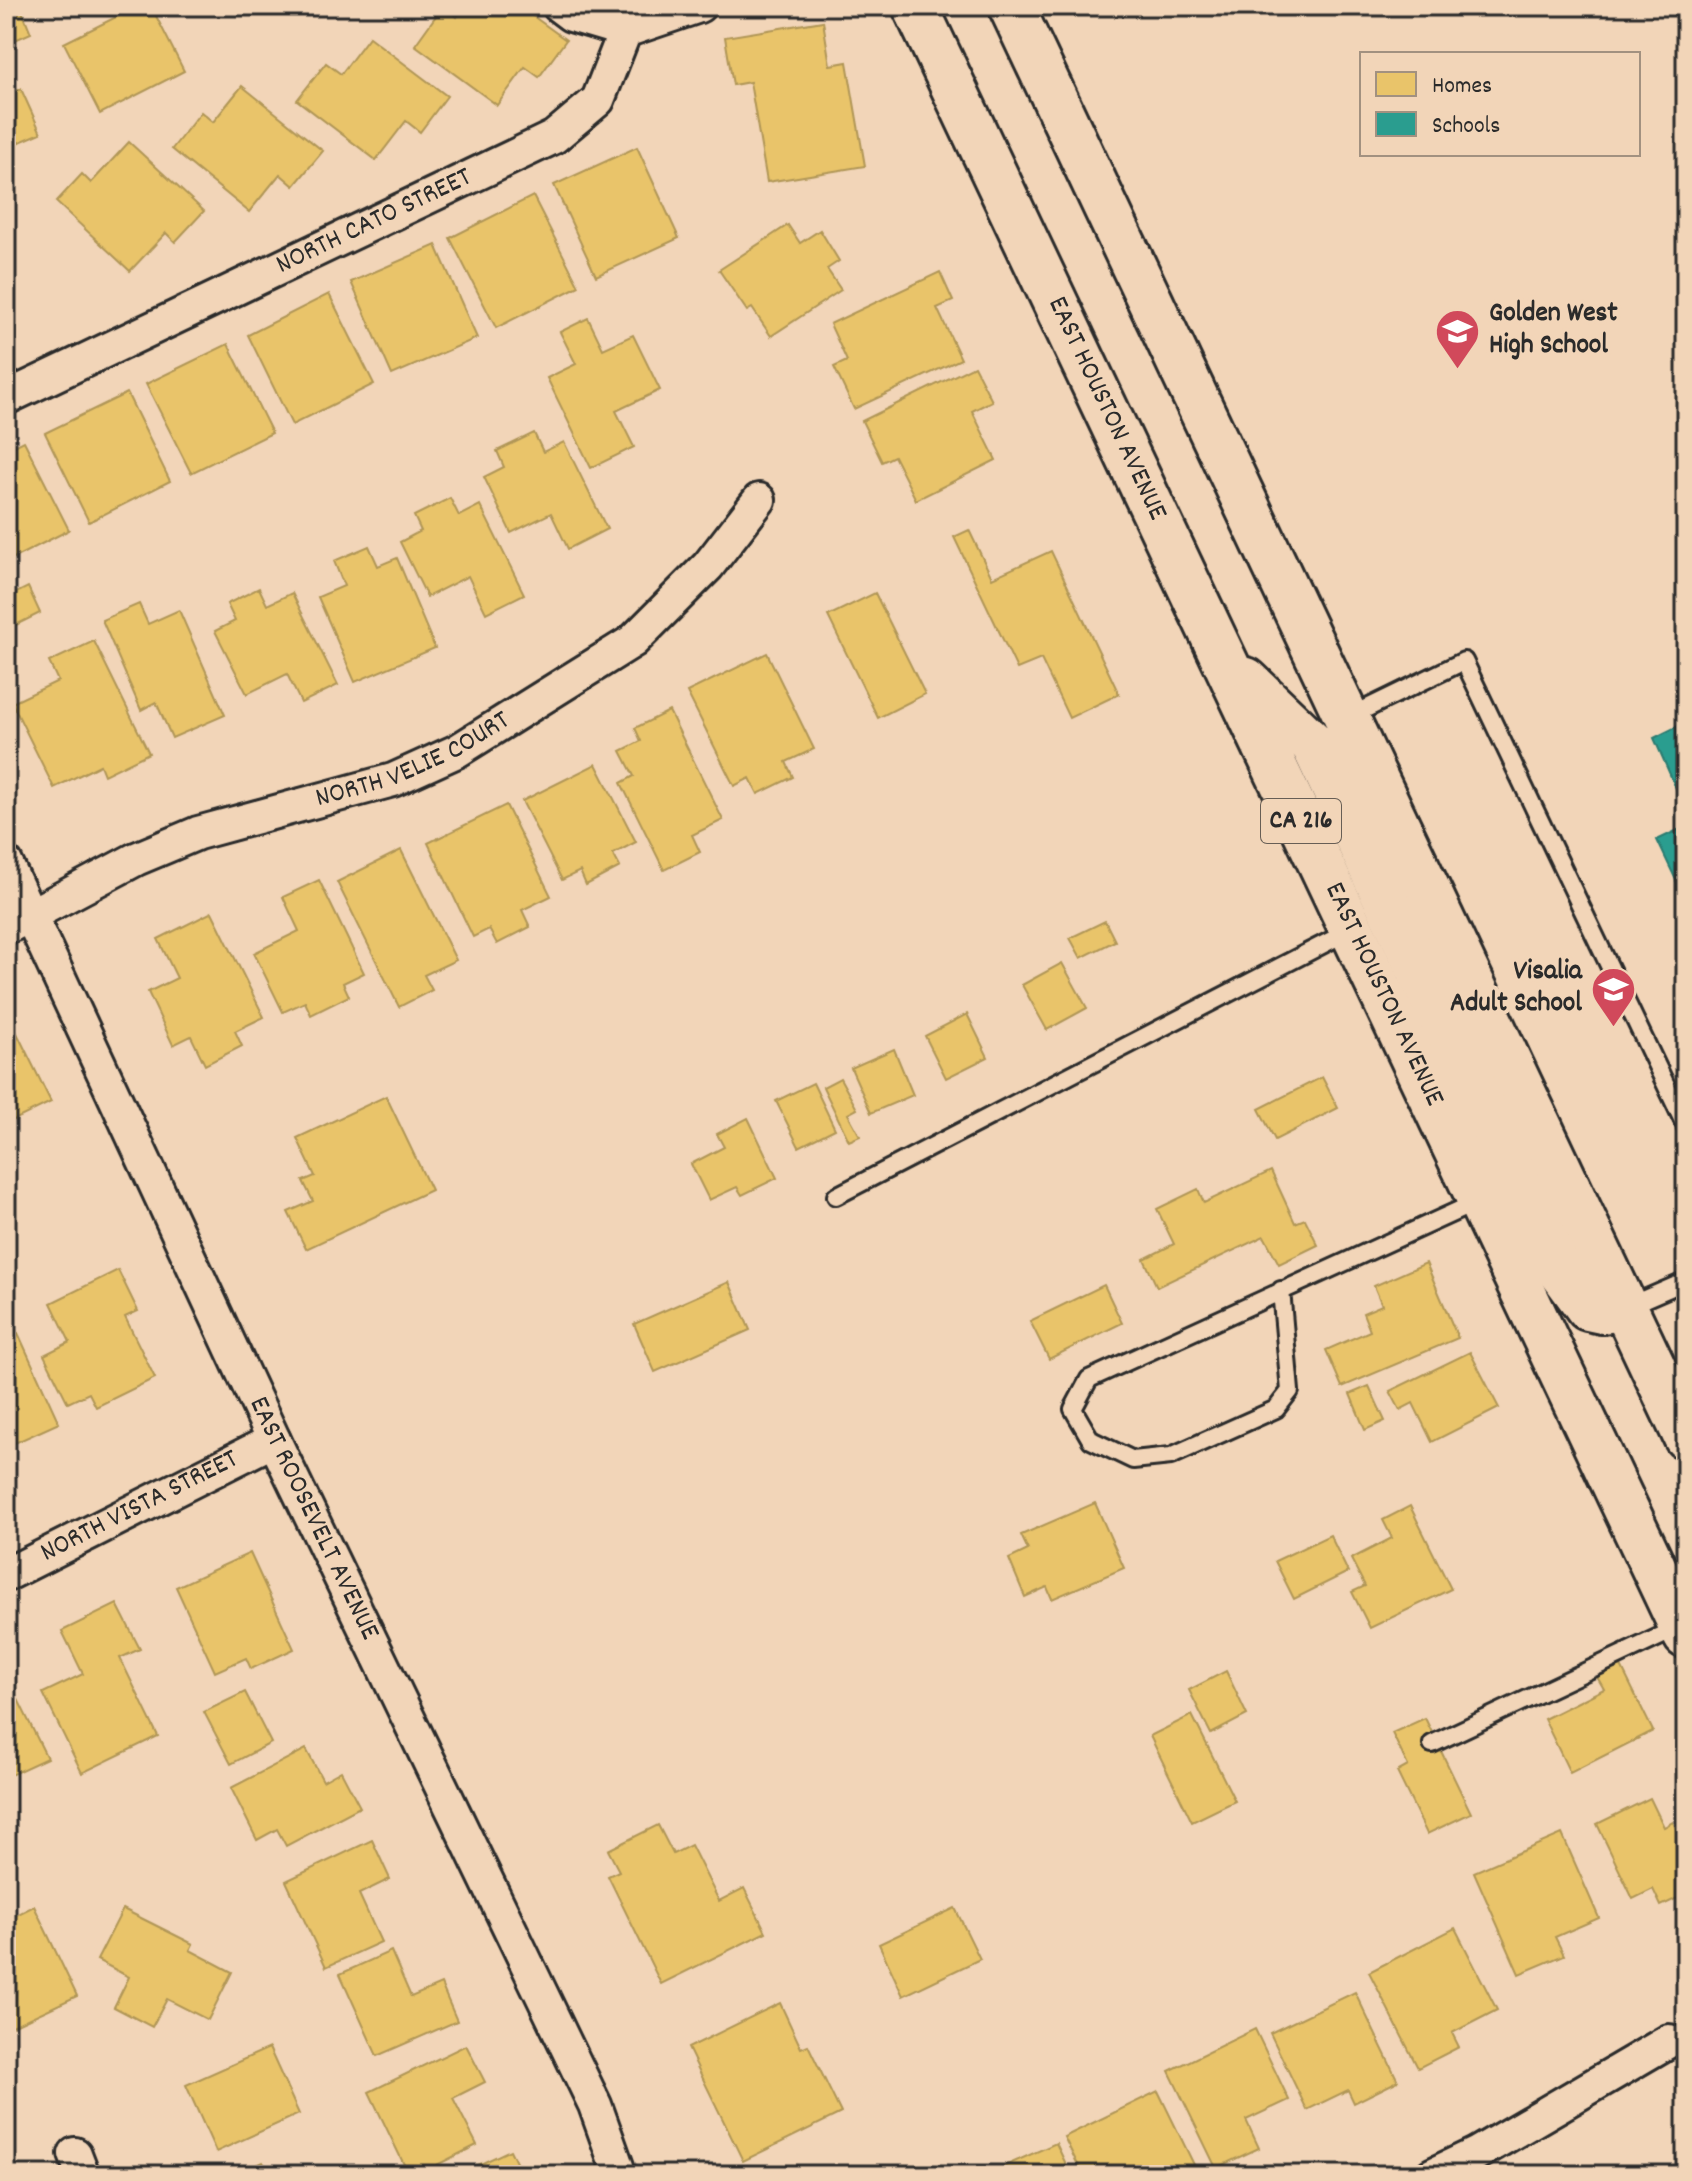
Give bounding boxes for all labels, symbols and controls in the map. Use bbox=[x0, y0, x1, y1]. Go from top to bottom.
legend bbox=[1360, 52, 1640, 156]
text: Homes bbox=[1432, 70, 1492, 104]
text: Schools bbox=[1432, 110, 1500, 144]
street label: NORTH CATO STREET bbox=[270, 159, 479, 286]
street label: EAST HOUSTON AVENUE bbox=[1036, 291, 1176, 528]
place label: Golden West High School bbox=[1489, 295, 1618, 367]
school or university icon: Golden West High School bbox=[1434, 307, 1482, 370]
street label: NORTH VELIE COURT bbox=[311, 702, 518, 820]
road number: CA 216 bbox=[1261, 799, 1341, 843]
street label: EAST HOUSTON AVENUE bbox=[1313, 876, 1453, 1114]
place label: Visalia Adult School bbox=[1450, 953, 1583, 1025]
school or university icon: Visalia Adult School bbox=[1589, 965, 1637, 1028]
street label: EAST ROOSEVELT AVENUE bbox=[237, 1391, 388, 1648]
street label: NORTH VISTA STREET bbox=[34, 1441, 246, 1574]

